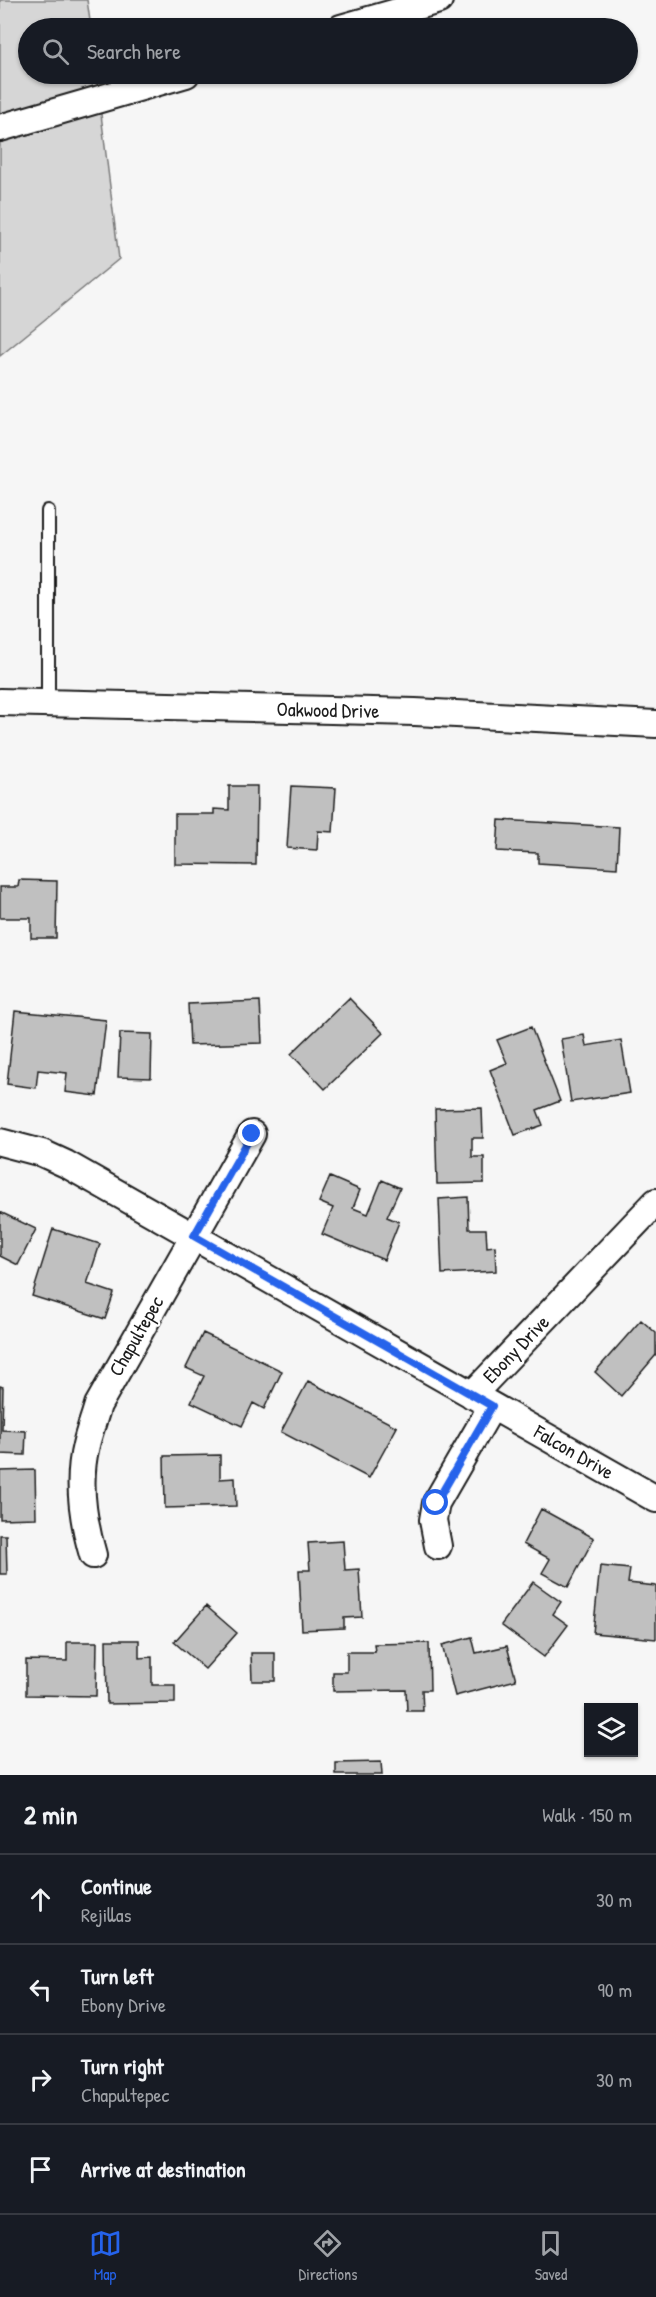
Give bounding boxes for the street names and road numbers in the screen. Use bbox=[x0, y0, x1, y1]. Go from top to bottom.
street label: Oakwood Drive bbox=[276, 695, 380, 724]
street label: Chapultepec bbox=[102, 1291, 169, 1381]
street label: Ebony Drive bbox=[476, 1309, 555, 1389]
street label: Falcon Drive bbox=[529, 1417, 619, 1485]

